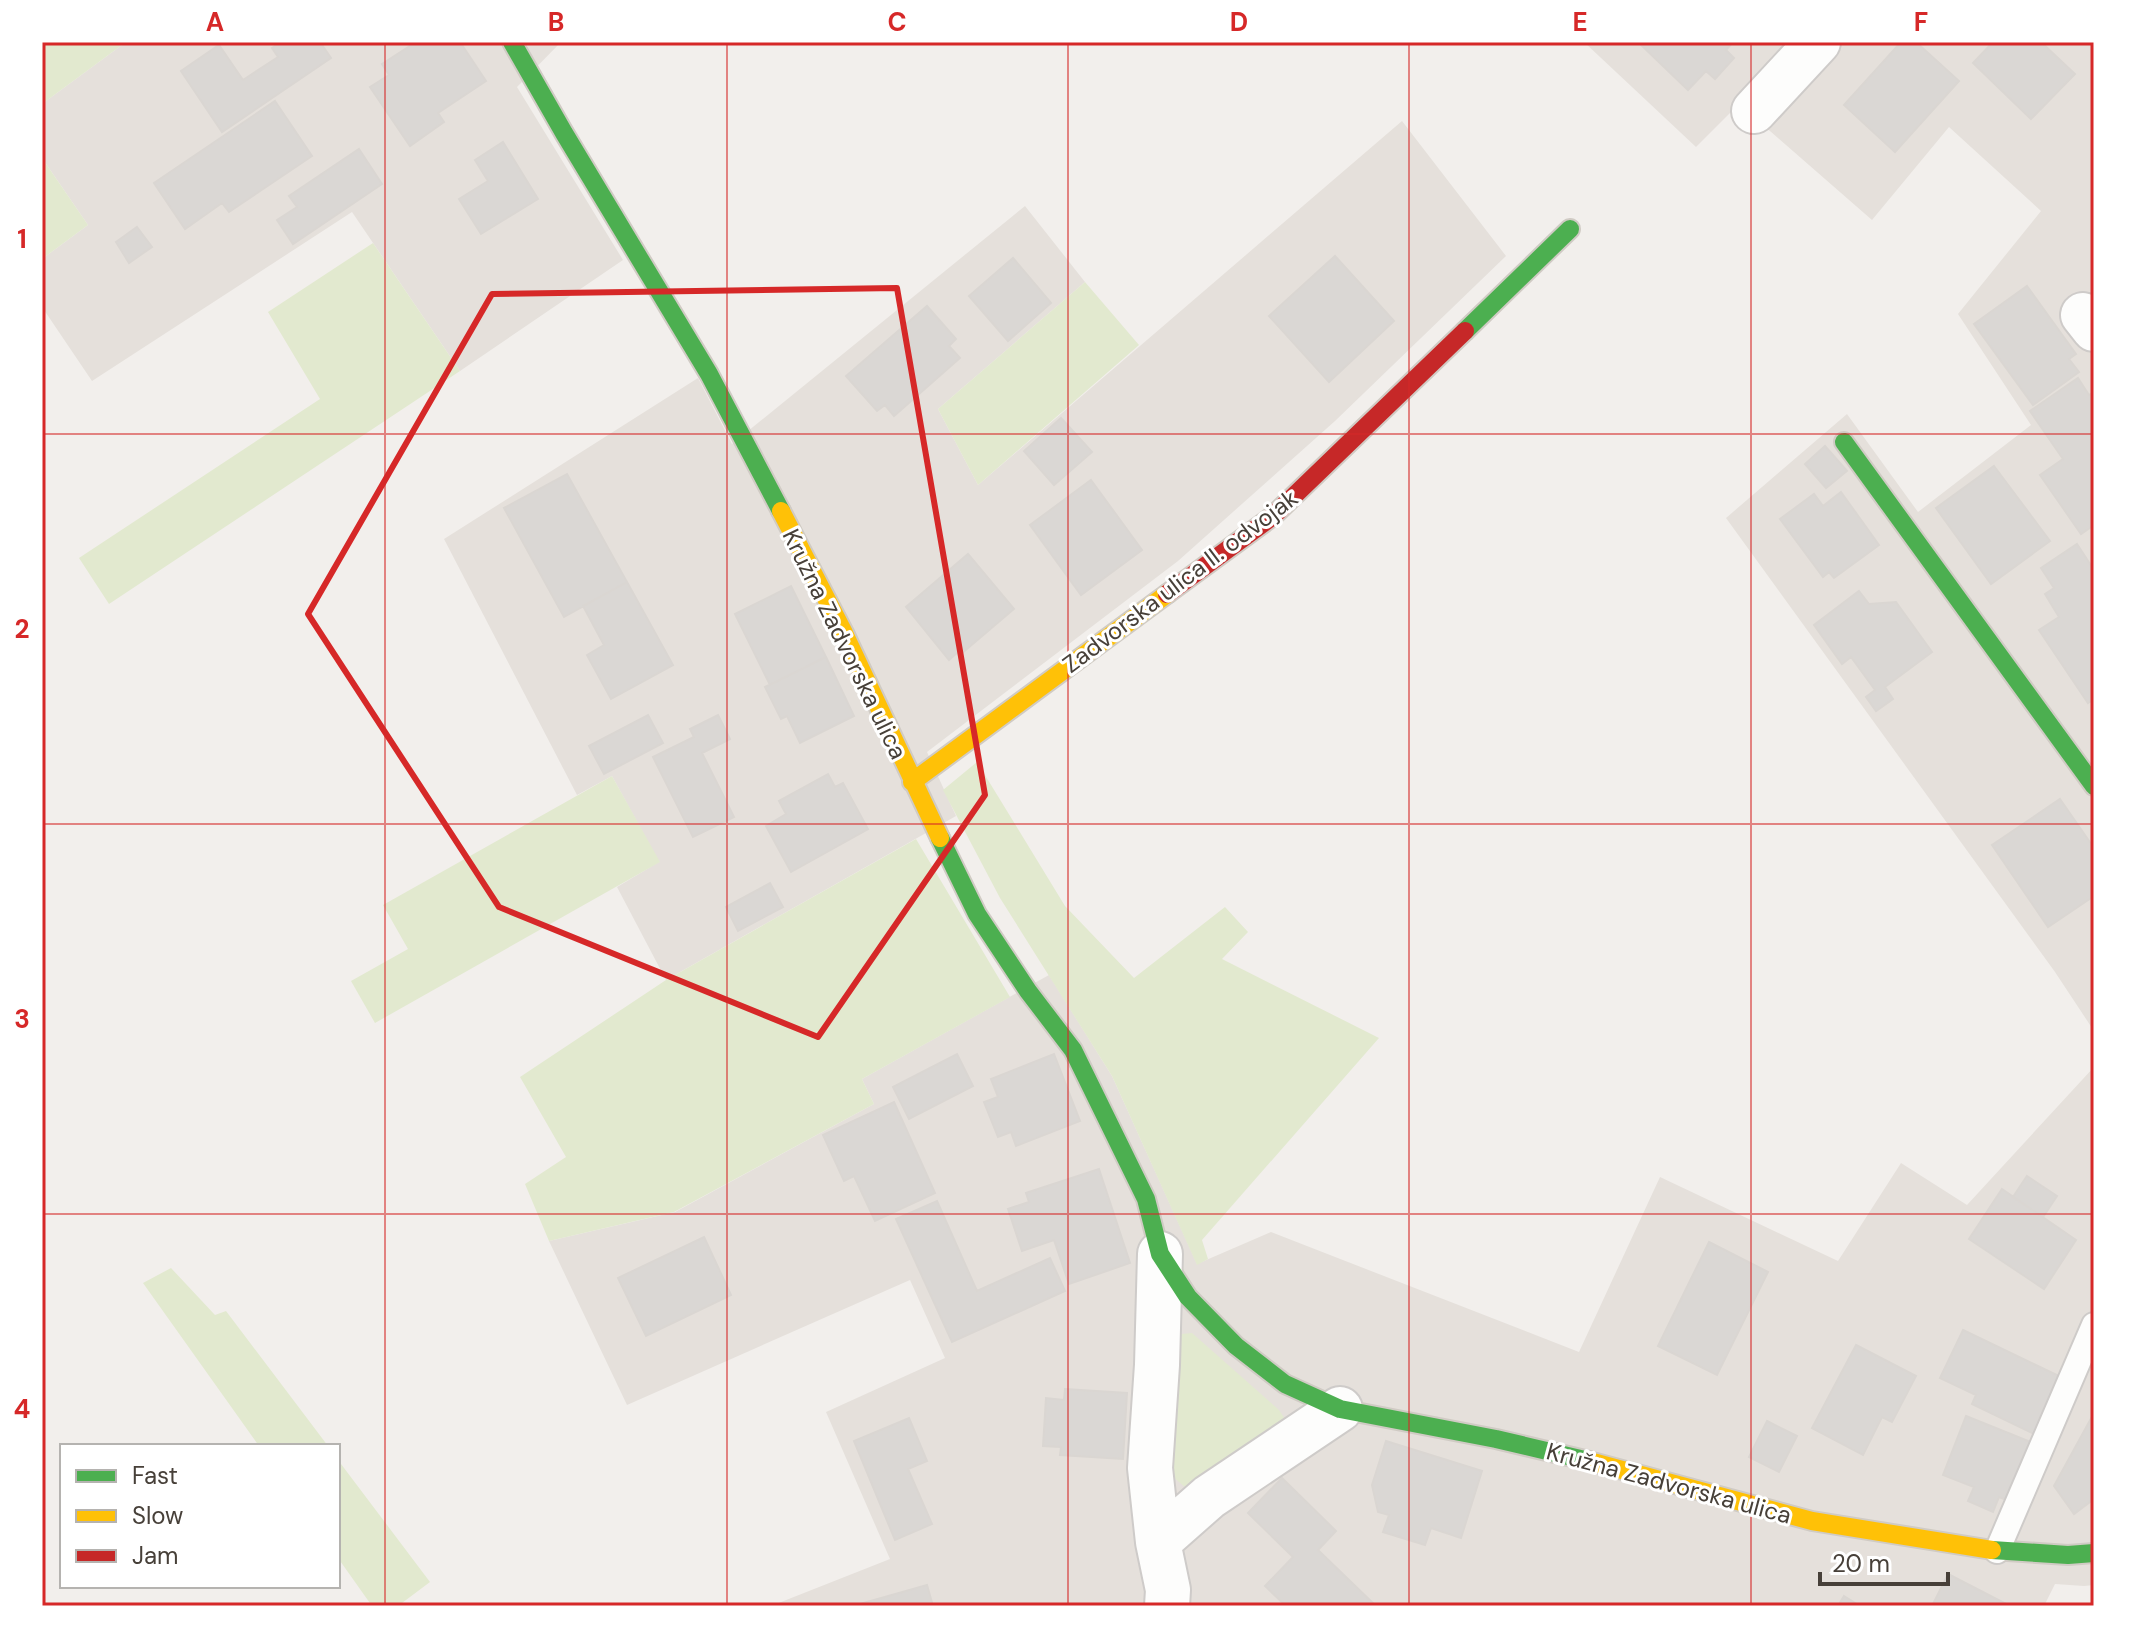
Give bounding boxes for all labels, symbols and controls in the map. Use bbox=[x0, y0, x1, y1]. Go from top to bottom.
text: A bbox=[206, 5, 224, 39]
text: B bbox=[548, 5, 564, 39]
text: C bbox=[887, 5, 907, 39]
text: D bbox=[1230, 5, 1248, 39]
text: E bbox=[1572, 5, 1588, 39]
text: F bbox=[1914, 5, 1928, 39]
text: 1 bbox=[17, 222, 27, 256]
street label: Zadvorska ulica II. odvojak bbox=[1056, 482, 1304, 680]
street label: Kružna Zadvorska ulica bbox=[776, 524, 914, 764]
text: 2 bbox=[14, 612, 30, 646]
text: 3 bbox=[14, 1002, 30, 1036]
text: 4 bbox=[14, 1392, 30, 1426]
street label: Kružna Zadvorska ulica bbox=[1543, 1435, 1795, 1531]
legend bbox=[60, 1444, 340, 1588]
text: Fast bbox=[132, 1460, 178, 1491]
text: Slow bbox=[132, 1500, 183, 1531]
scale bar bbox=[1820, 1536, 1948, 1586]
text: Jam bbox=[132, 1540, 178, 1571]
text: 20 m bbox=[1832, 1548, 1890, 1579]

